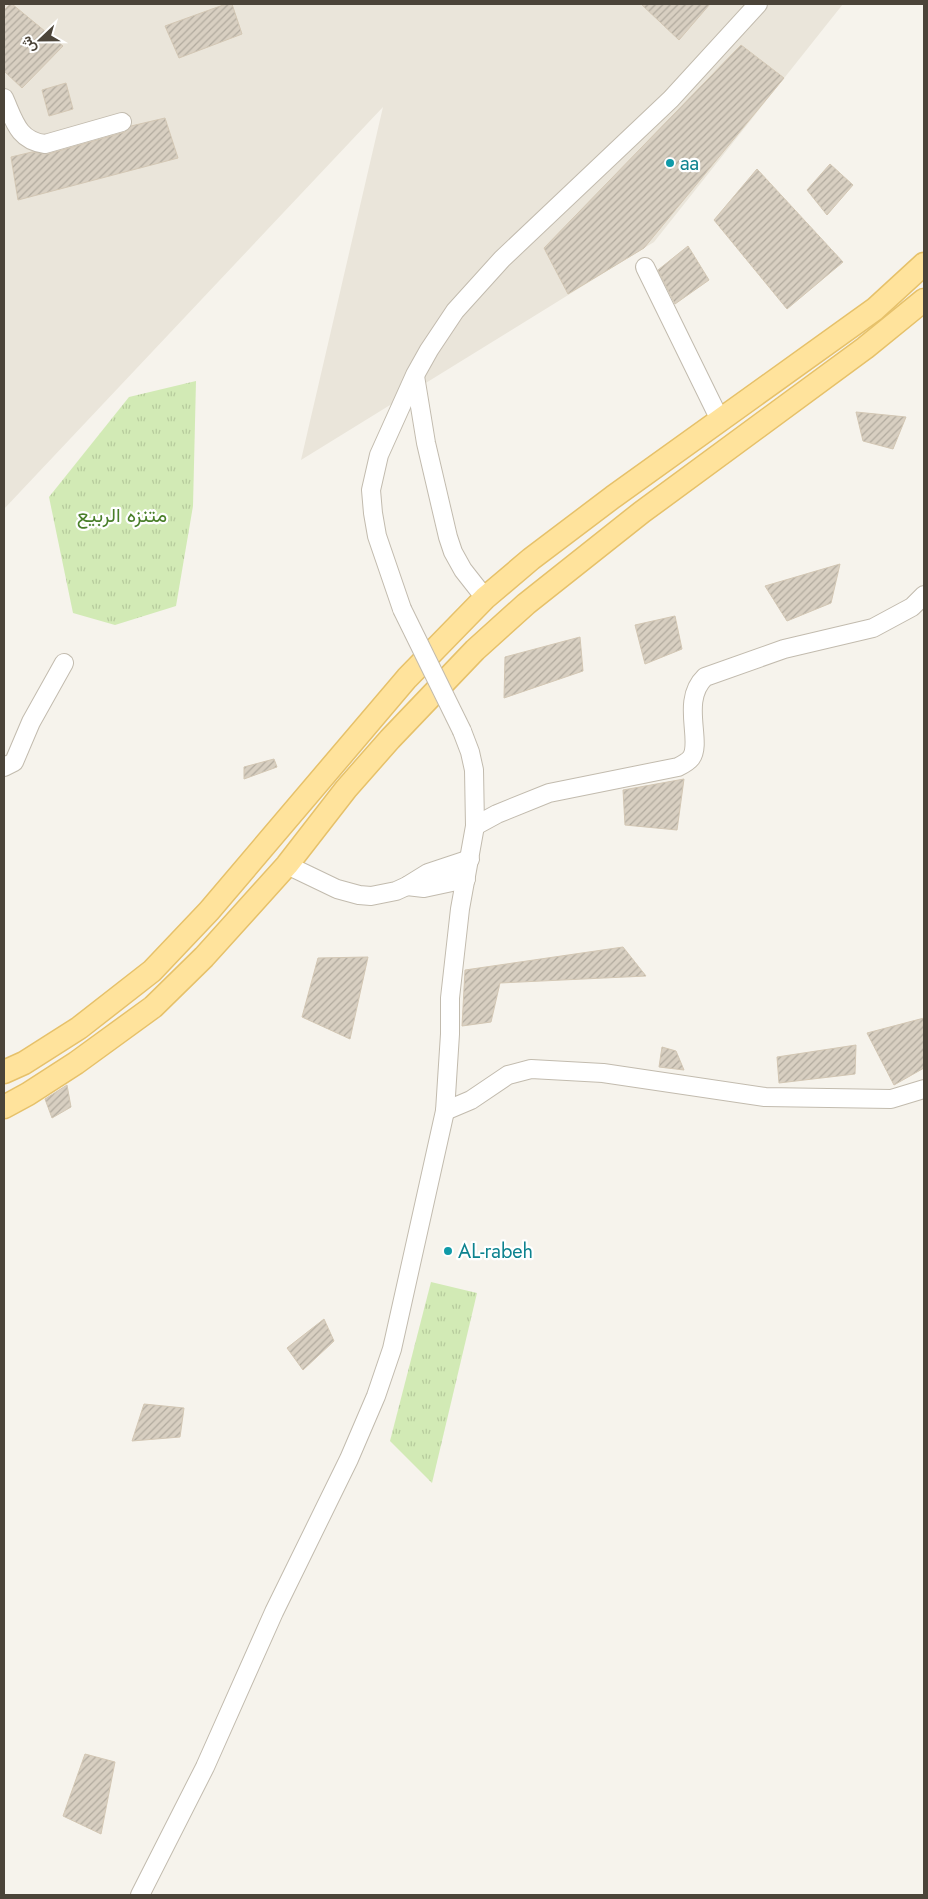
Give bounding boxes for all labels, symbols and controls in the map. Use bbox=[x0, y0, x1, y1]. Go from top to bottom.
north arrow bbox=[15, 15, 65, 65]
text: ش bbox=[15, 33, 40, 56]
place label: aa bbox=[680, 149, 699, 178]
marker: aa bbox=[664, 157, 676, 169]
park label: متنزه الربيع bbox=[77, 501, 167, 530]
place label: AL-rabeh bbox=[458, 1237, 533, 1266]
marker: AL-rabeh bbox=[442, 1245, 454, 1257]

